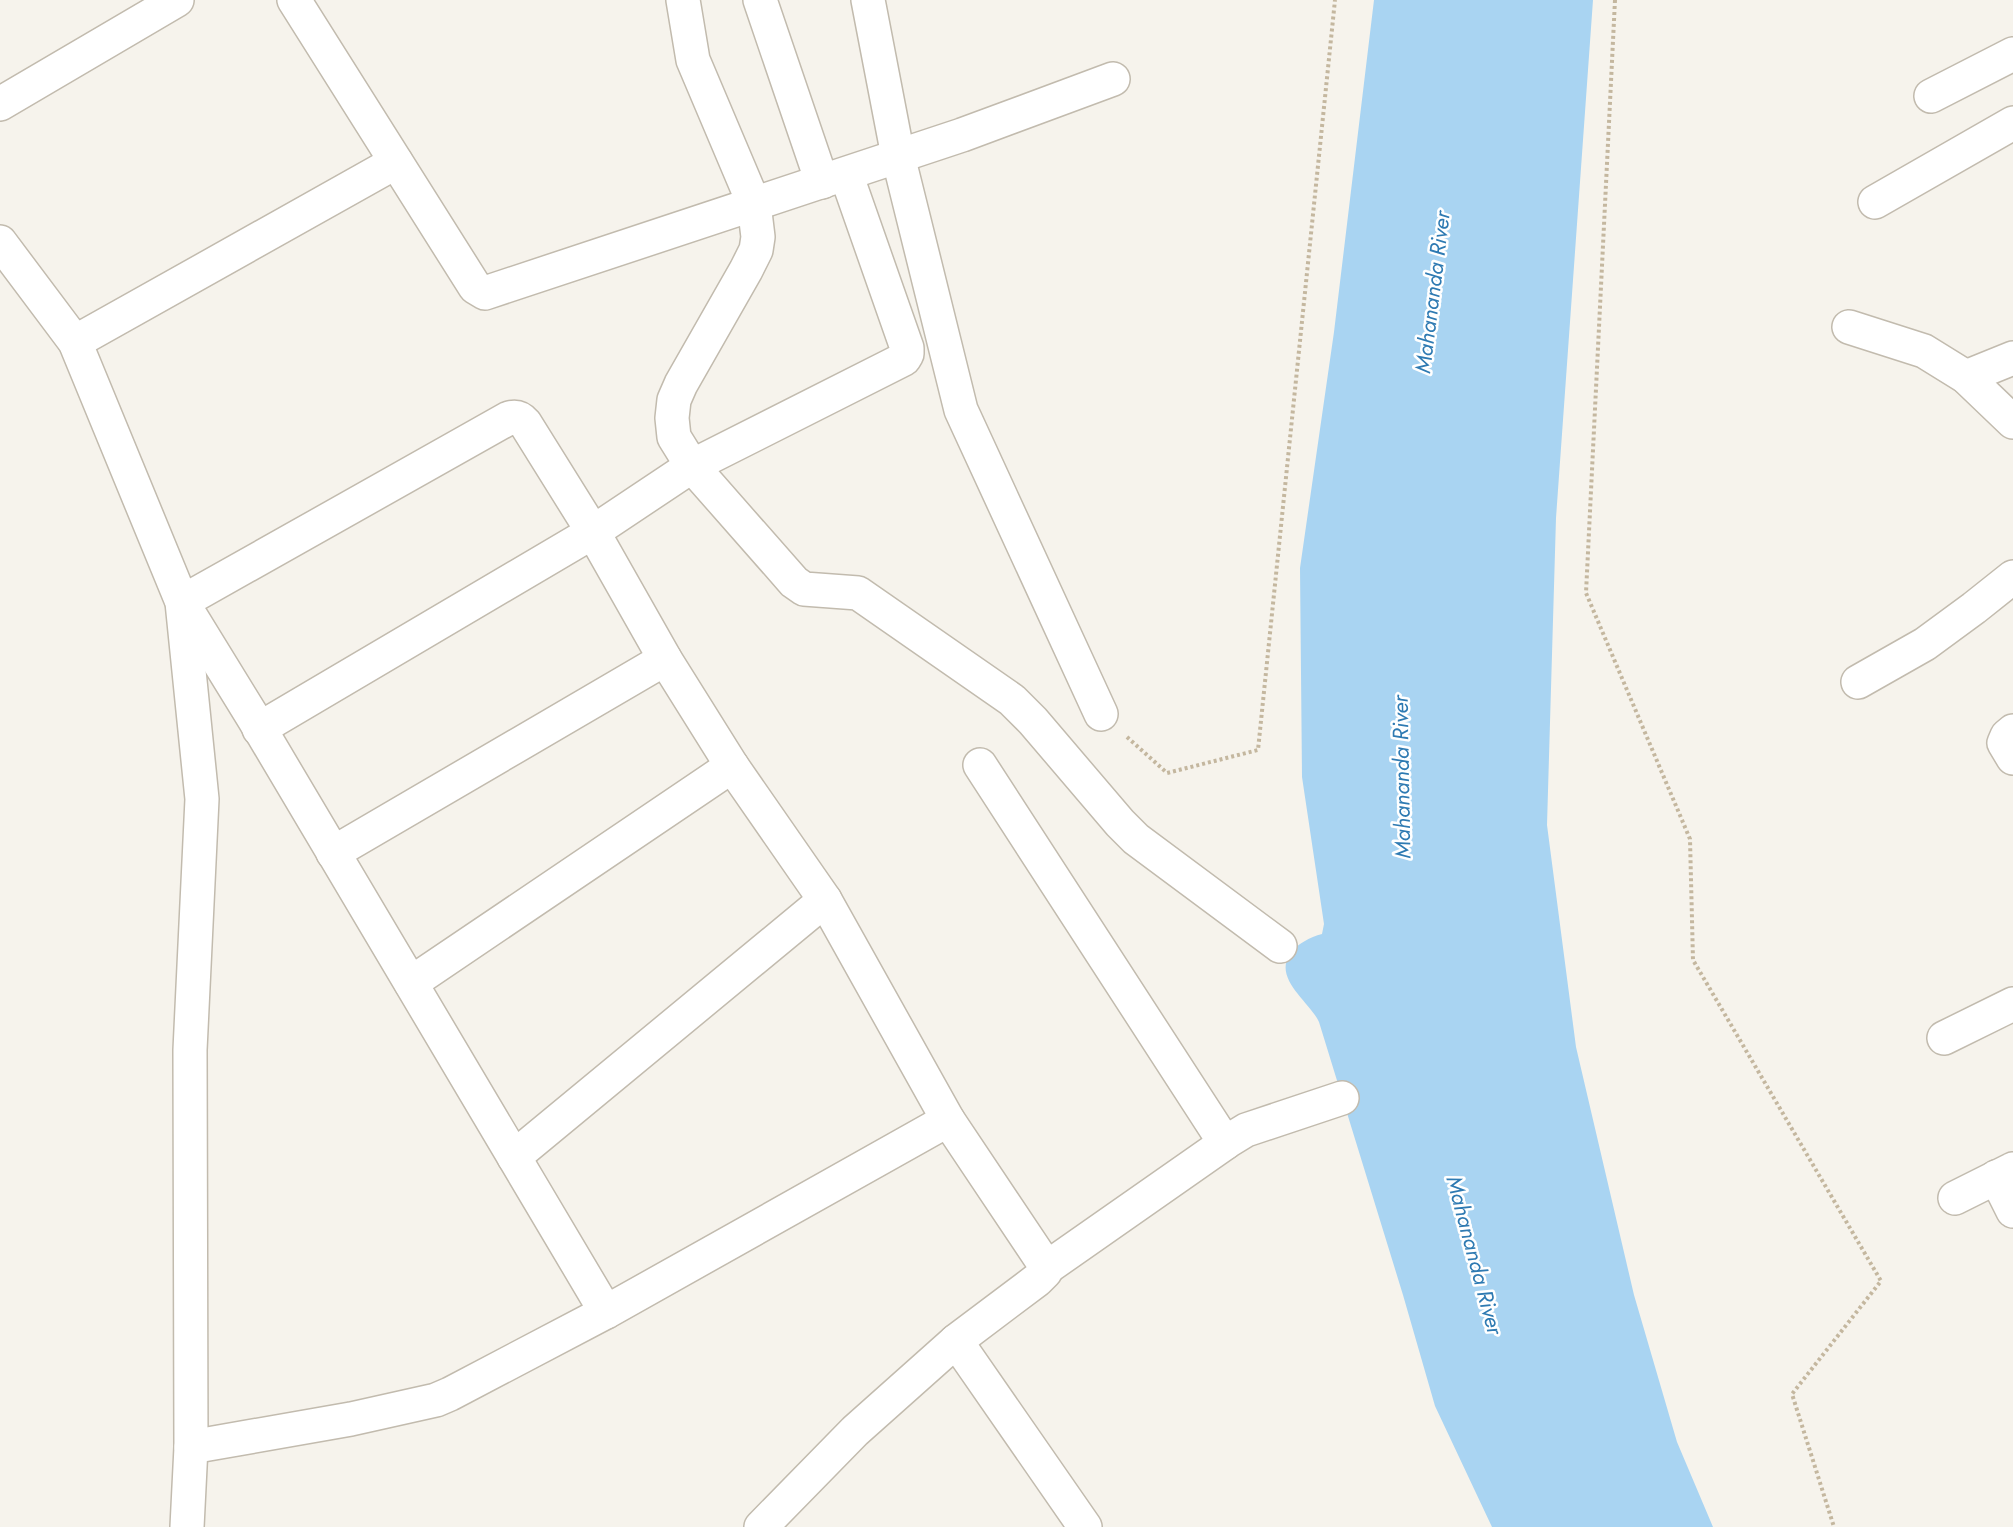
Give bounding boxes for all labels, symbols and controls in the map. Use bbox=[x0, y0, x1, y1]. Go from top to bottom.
water label: Mahananda River bbox=[1406, 207, 1458, 375]
water label: Mahananda River bbox=[1384, 693, 1418, 859]
water label: Mahananda River bbox=[1438, 1172, 1512, 1340]

